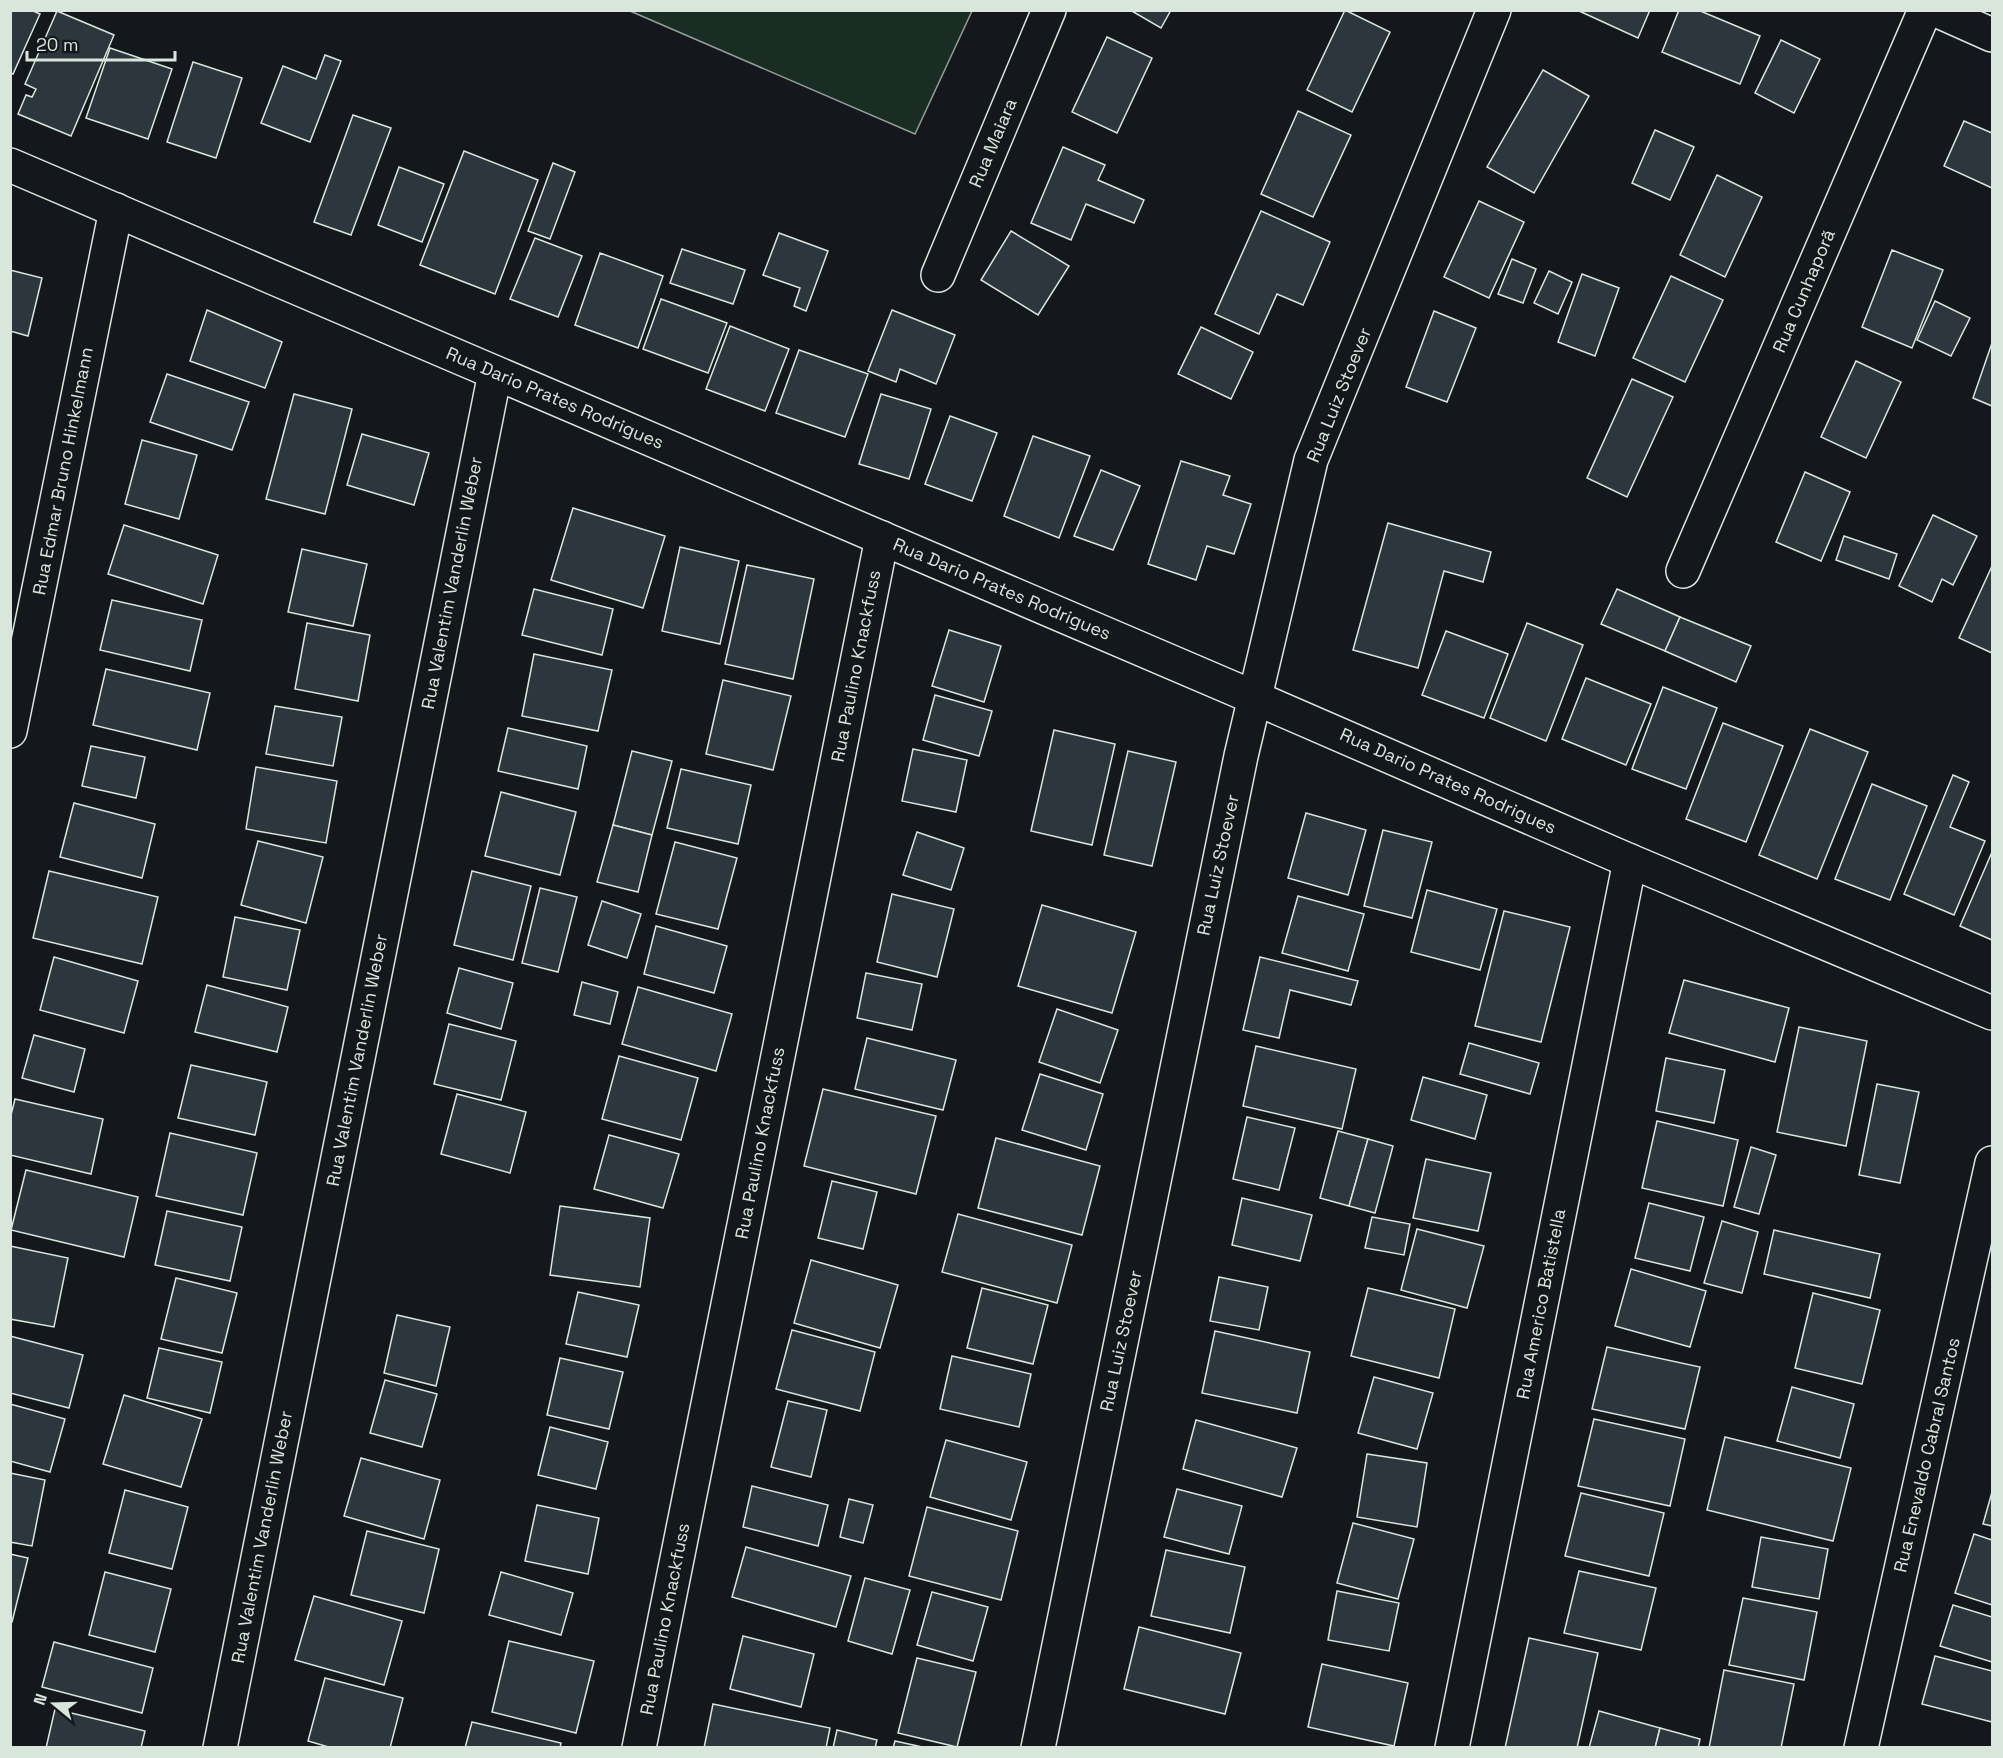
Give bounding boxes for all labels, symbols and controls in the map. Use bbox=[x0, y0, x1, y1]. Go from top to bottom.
scale bar bbox=[27, 24, 176, 62]
text: 20 m bbox=[36, 33, 79, 56]
street label: Rua Maiara bbox=[963, 95, 1022, 191]
street label: Rua Cunhaporã bbox=[1767, 226, 1840, 356]
street label: Rua Luiz Stoever bbox=[1301, 324, 1376, 466]
street label: Rua Dario Prates Rodrigues bbox=[443, 341, 668, 454]
street label: Rua Edmar Bruno Hinkelmann bbox=[27, 345, 98, 597]
street label: Rua Valentim Vanderlin Weber bbox=[416, 454, 487, 711]
street label: Rua Dario Prates Rodrigues bbox=[890, 532, 1115, 645]
street label: Rua Paulino Knackfuss bbox=[826, 568, 885, 764]
street label: Rua Dario Prates Rodrigues bbox=[1336, 722, 1560, 839]
street label: Rua Luiz Stoever bbox=[1191, 792, 1244, 938]
street label: Rua Valentim Vanderlin Weber bbox=[321, 931, 392, 1188]
street label: Rua Paulino Knackfuss bbox=[730, 1045, 789, 1241]
street label: Rua Americo Batistella bbox=[1511, 1207, 1570, 1401]
street label: Rua Luiz Stoever bbox=[1094, 1268, 1147, 1414]
street label: Rua Enevaldo Cabral Santos bbox=[1888, 1335, 1965, 1575]
street label: Rua Valentim Vanderlin Weber bbox=[226, 1408, 297, 1665]
street label: Rua Paulino Knackfuss bbox=[635, 1521, 694, 1717]
north arrow bbox=[24, 1674, 84, 1734]
text: N bbox=[29, 1691, 52, 1708]

